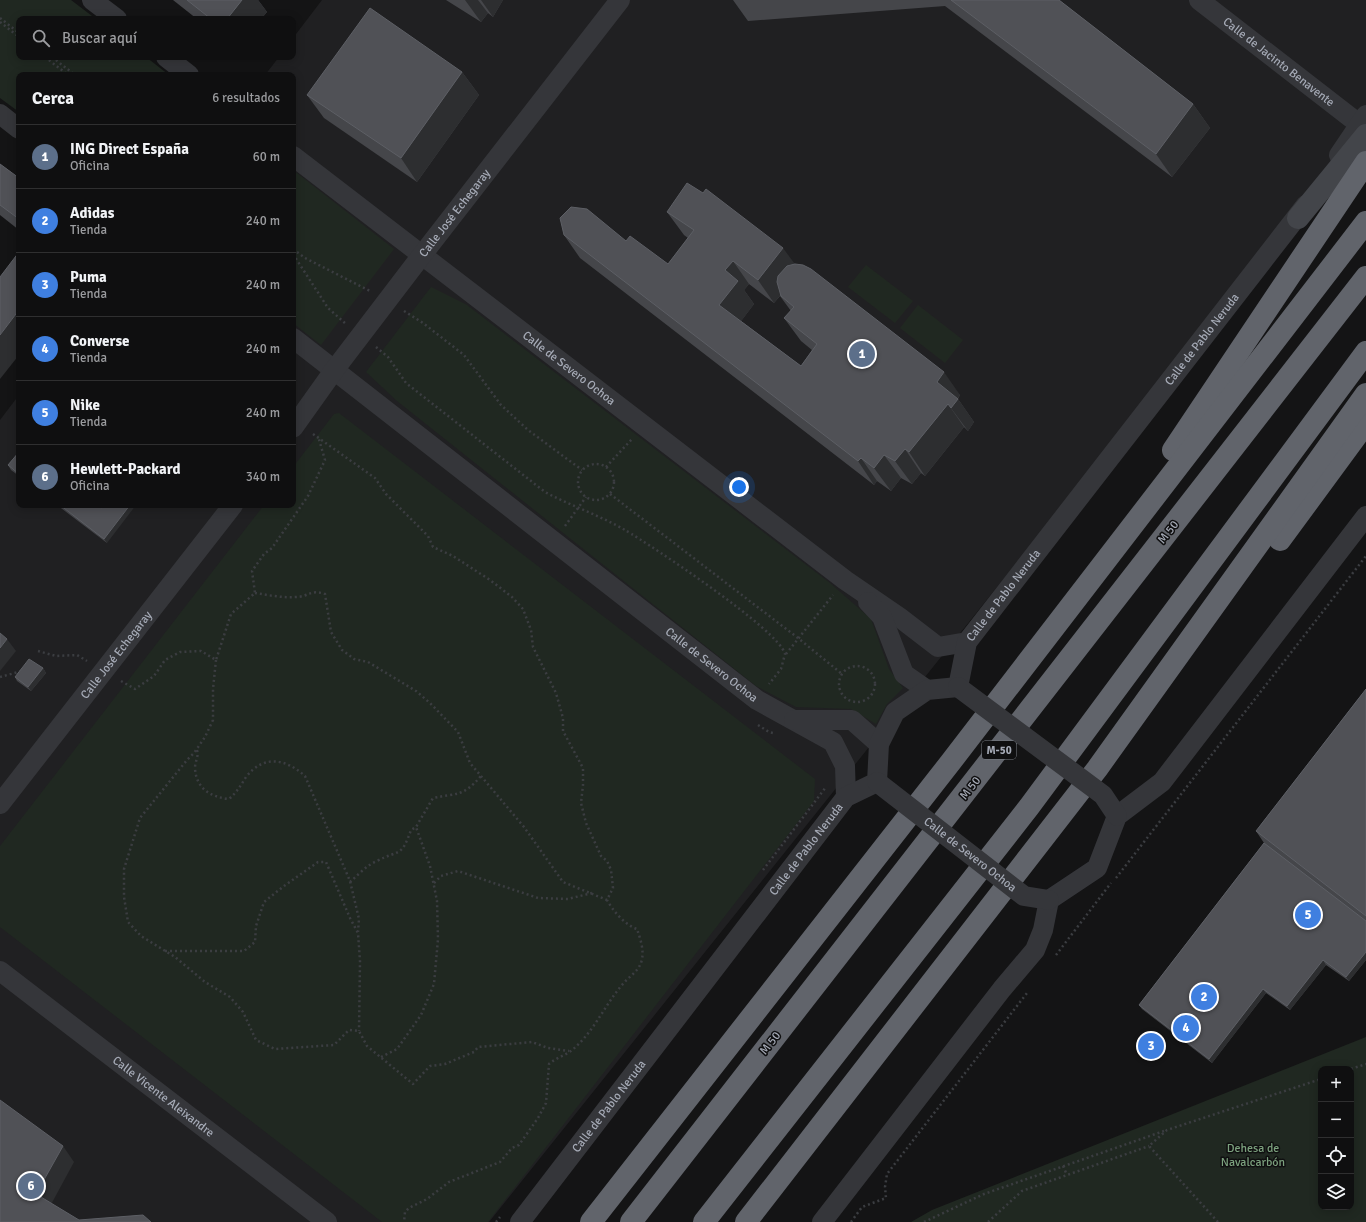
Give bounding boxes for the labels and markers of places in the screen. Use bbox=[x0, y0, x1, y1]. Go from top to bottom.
pin: 1 bbox=[849, 339, 875, 369]
pin: 5 bbox=[1295, 900, 1321, 930]
pin: 2 bbox=[1191, 982, 1217, 1012]
pin: 4 bbox=[1173, 1013, 1199, 1043]
pin: 3 bbox=[1138, 1031, 1164, 1061]
pin: 6 bbox=[18, 1171, 44, 1201]

